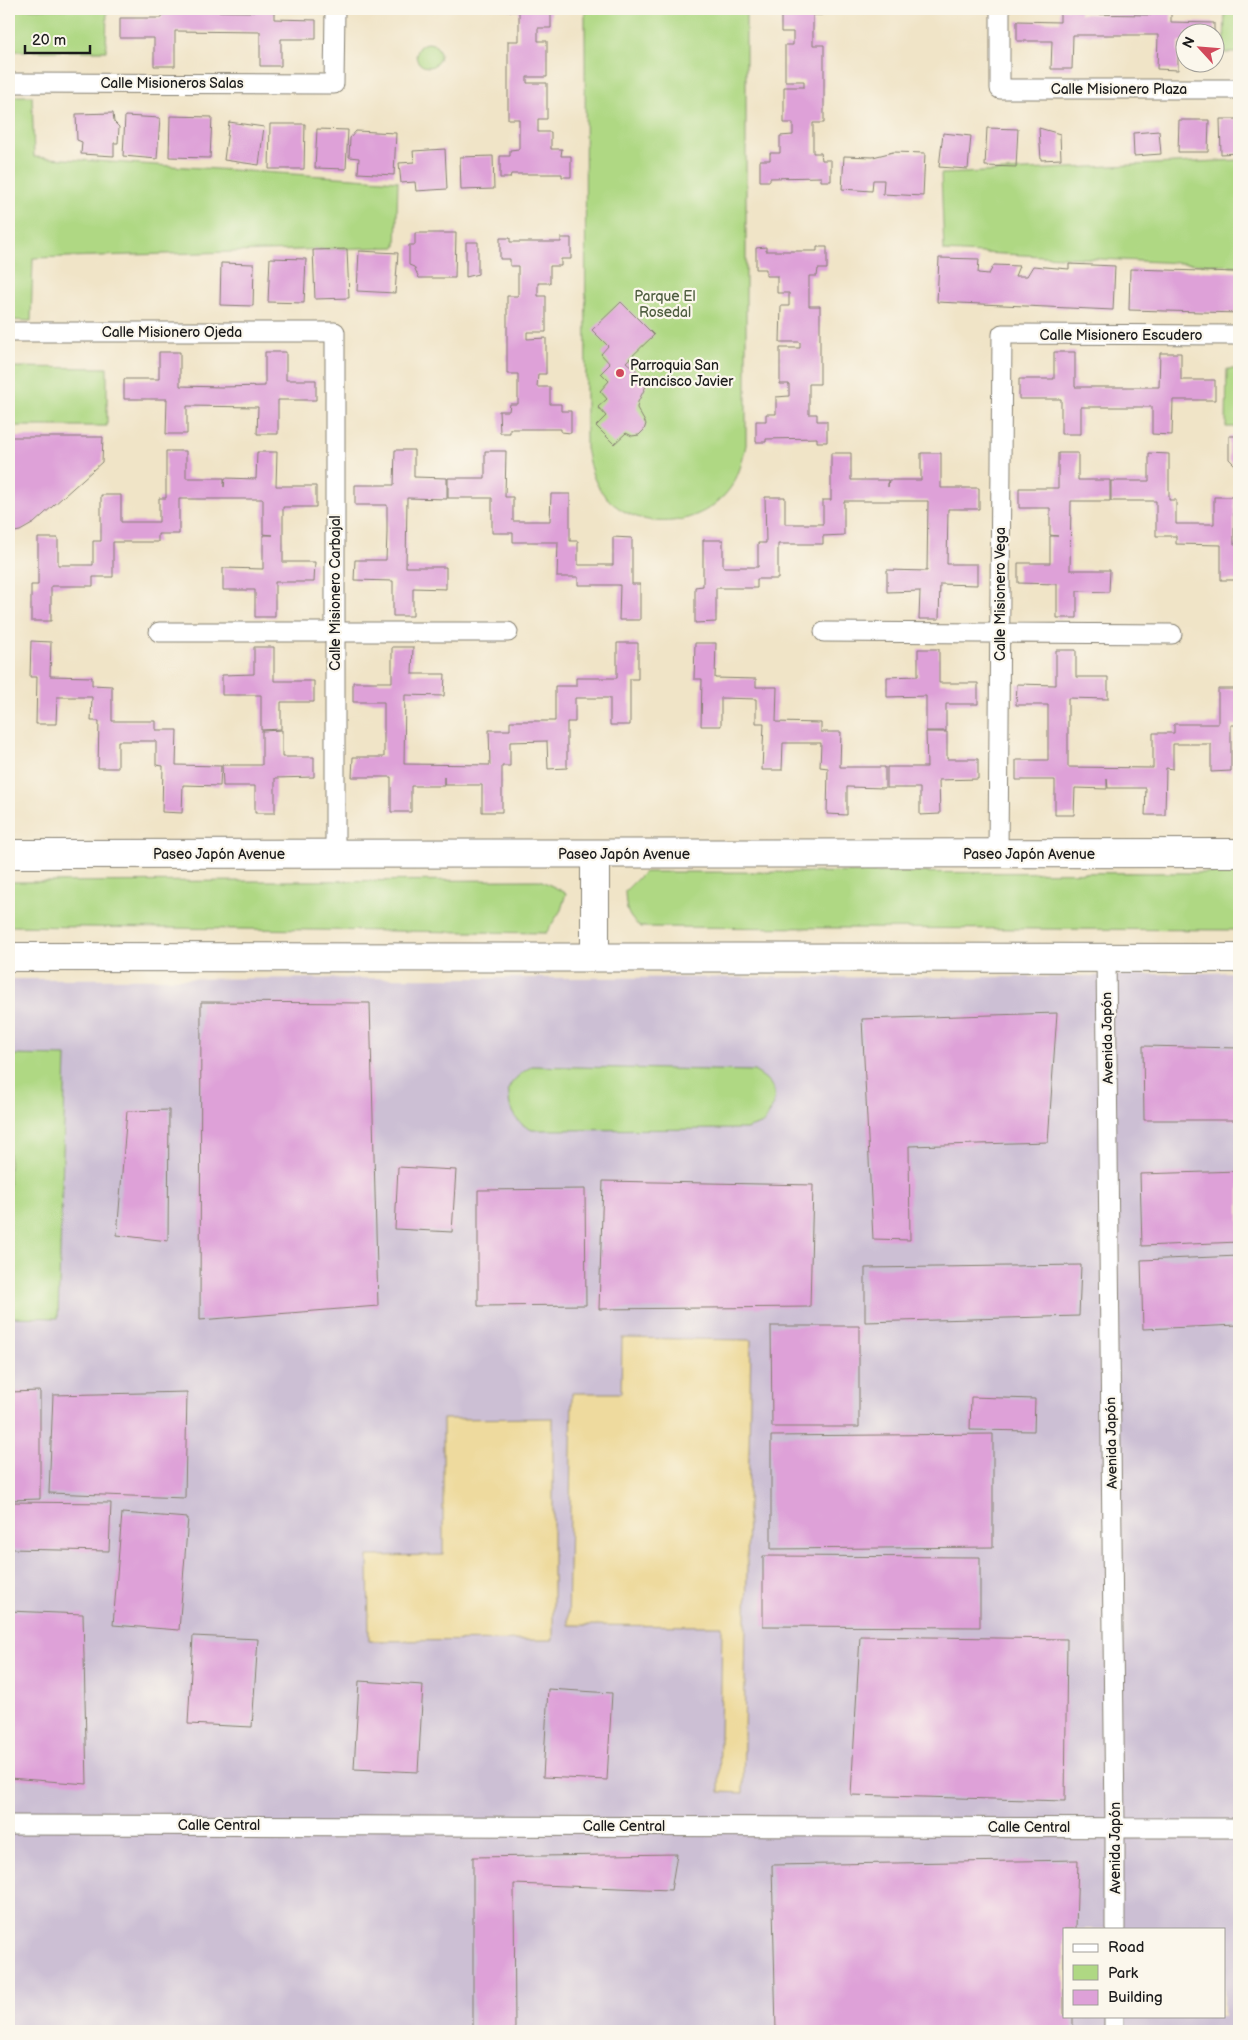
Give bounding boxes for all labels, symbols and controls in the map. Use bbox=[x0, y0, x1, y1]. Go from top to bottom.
scale bar bbox=[25, 22, 90, 54]
north arrow bbox=[1176, 22, 1226, 72]
text: 20 m bbox=[32, 31, 66, 50]
text: N bbox=[1179, 34, 1199, 51]
street label: Calle Misioneros Salas bbox=[100, 75, 244, 92]
street label: Calle Misionero Plaza bbox=[1051, 81, 1187, 98]
park label: Parque El Rosedal bbox=[634, 288, 696, 321]
street label: Calle Misionero Ojeda bbox=[102, 324, 242, 341]
street label: Calle Misionero Escudero bbox=[1040, 327, 1202, 344]
place label: Parroquia San Francisco Javier bbox=[630, 357, 734, 390]
marker: Parroquia San Francisco Javier bbox=[614, 367, 626, 379]
street label: Calle Misionero Carbajal bbox=[327, 515, 344, 671]
street label: Calle Misionero Vega bbox=[992, 527, 1009, 661]
street label: Paseo Japón Avenue bbox=[153, 846, 285, 863]
street label: Paseo Japón Avenue bbox=[558, 846, 690, 863]
street label: Paseo Japón Avenue bbox=[963, 846, 1095, 863]
street label: Avenida Japón bbox=[1098, 992, 1117, 1084]
street label: Avenida Japón bbox=[1102, 1397, 1121, 1489]
street label: Avenida Japón bbox=[1107, 1802, 1124, 1894]
street label: Calle Central bbox=[178, 1817, 260, 1834]
street label: Calle Central bbox=[583, 1818, 665, 1835]
street label: Calle Central bbox=[988, 1819, 1070, 1836]
legend bbox=[1063, 1928, 1226, 2018]
text: Road bbox=[1108, 1938, 1144, 1957]
text: Park bbox=[1108, 1964, 1139, 1983]
text: Building bbox=[1108, 1988, 1163, 2007]

